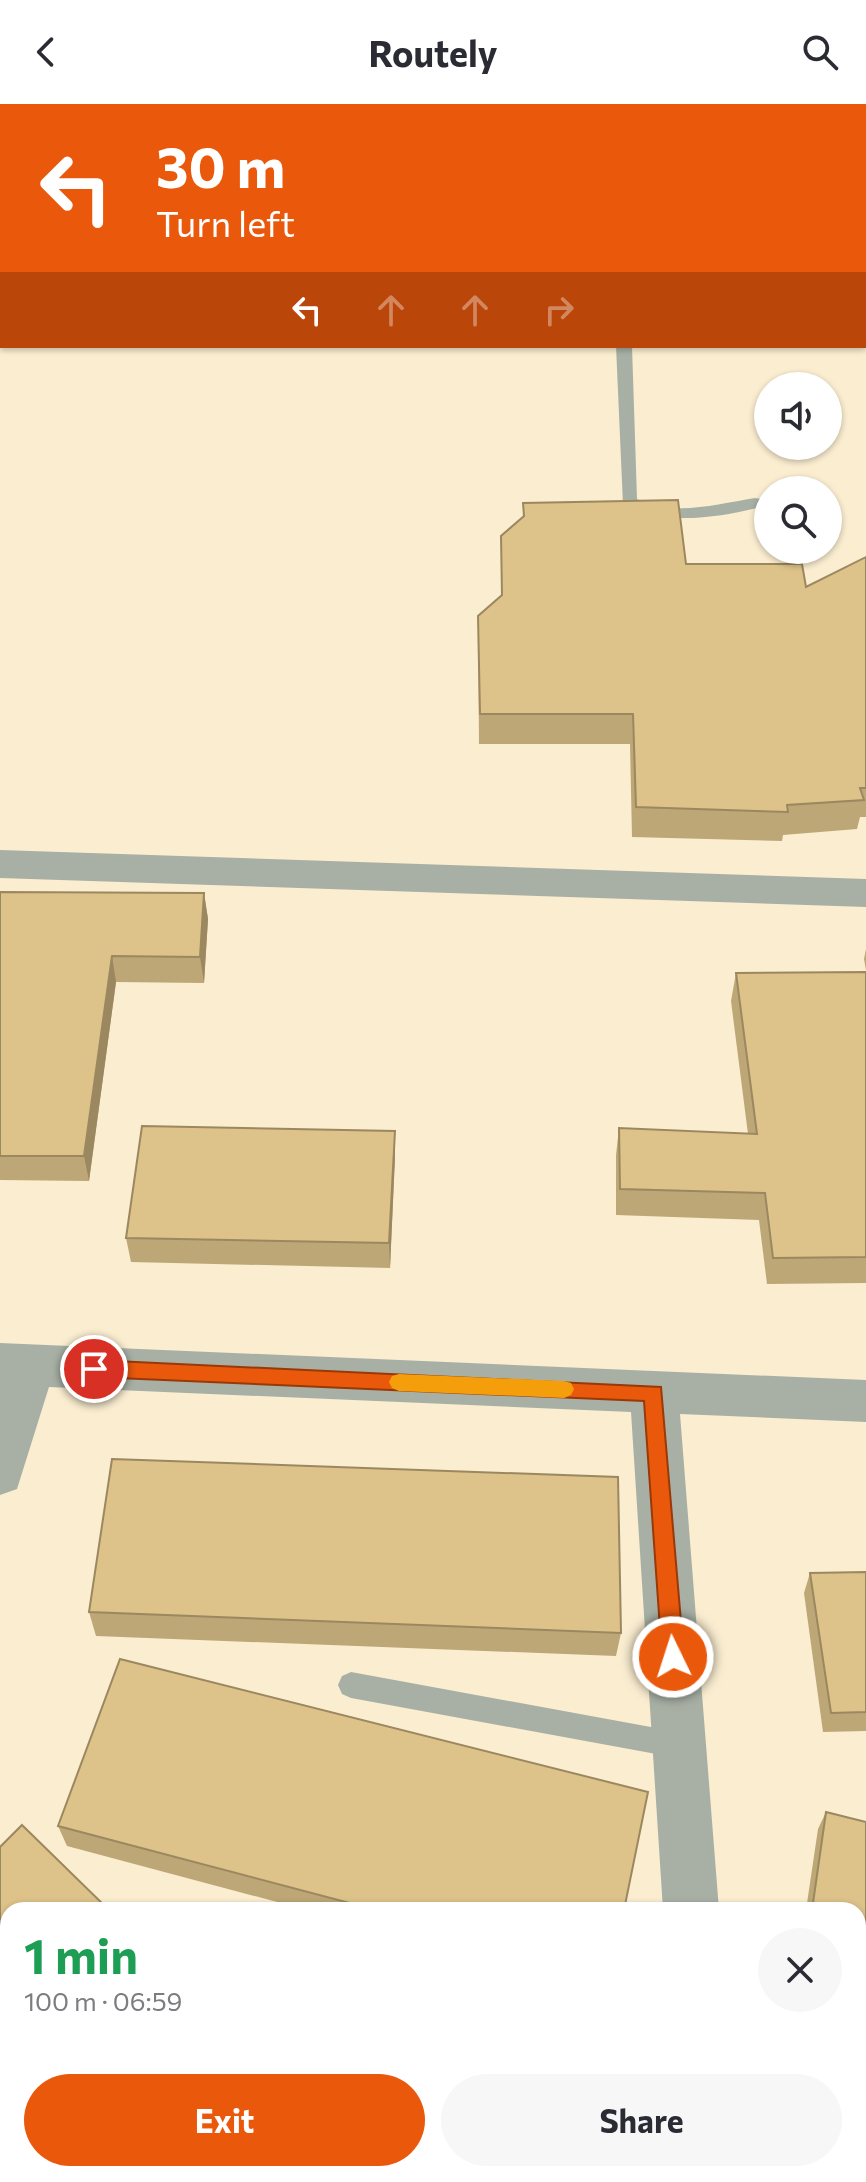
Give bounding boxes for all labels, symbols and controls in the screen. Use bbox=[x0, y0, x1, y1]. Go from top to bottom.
icon: back bbox=[24, 30, 68, 74]
text: Routely bbox=[368, 30, 498, 74]
icon: search bbox=[798, 30, 842, 74]
text: 30 m bbox=[156, 131, 285, 200]
icon: left bbox=[24, 136, 128, 240]
text: Turn left bbox=[156, 200, 295, 244]
icon: left bbox=[285, 288, 329, 332]
icon: ahead bbox=[369, 288, 413, 332]
icon: ahead bbox=[453, 288, 497, 332]
icon: right bbox=[537, 288, 581, 332]
map controls bbox=[754, 372, 842, 564]
button: sound bbox=[754, 372, 842, 460]
button: search bbox=[754, 476, 842, 564]
pin bbox=[60, 1335, 128, 1403]
icon: arrive bbox=[72, 1347, 116, 1391]
position arrow bbox=[631, 1615, 715, 1699]
text: 1 min bbox=[24, 1925, 138, 1984]
button: close bbox=[758, 1928, 842, 2012]
text: 100 m · 06:59 bbox=[24, 1985, 182, 2016]
button: Exit bbox=[24, 2074, 425, 2166]
button: Share bbox=[441, 2074, 842, 2166]

